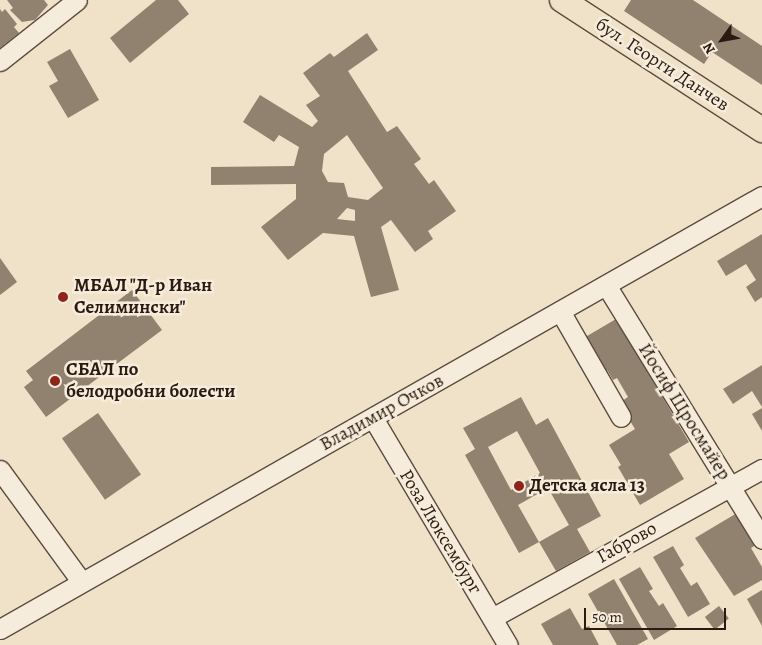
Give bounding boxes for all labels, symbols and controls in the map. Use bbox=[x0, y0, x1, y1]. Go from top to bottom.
street label: бул. Георги Данчев bbox=[591, 13, 733, 117]
north arrow bbox=[697, 15, 747, 65]
text: N bbox=[698, 39, 720, 58]
place label: МБАЛ "Д-р Иван Селимински" bbox=[74, 275, 213, 319]
marker: МБАЛ "Д-р Иван Селимински" bbox=[56, 290, 70, 304]
street label: Йосиф Щросмайер bbox=[633, 339, 735, 485]
place label: СБАЛ по белодробни болести bbox=[66, 359, 236, 403]
street label: Владимир Очков bbox=[316, 370, 448, 456]
marker: СБАЛ по белодробни болести bbox=[48, 374, 62, 388]
street label: Роза Люксембург bbox=[394, 466, 486, 598]
place label: Детска ясла 13 bbox=[529, 475, 645, 497]
marker: Детска ясла 13 bbox=[513, 480, 525, 492]
street label: Габрово bbox=[593, 517, 661, 569]
scale bar bbox=[587, 598, 730, 630]
text: 50 m bbox=[592, 607, 622, 627]

